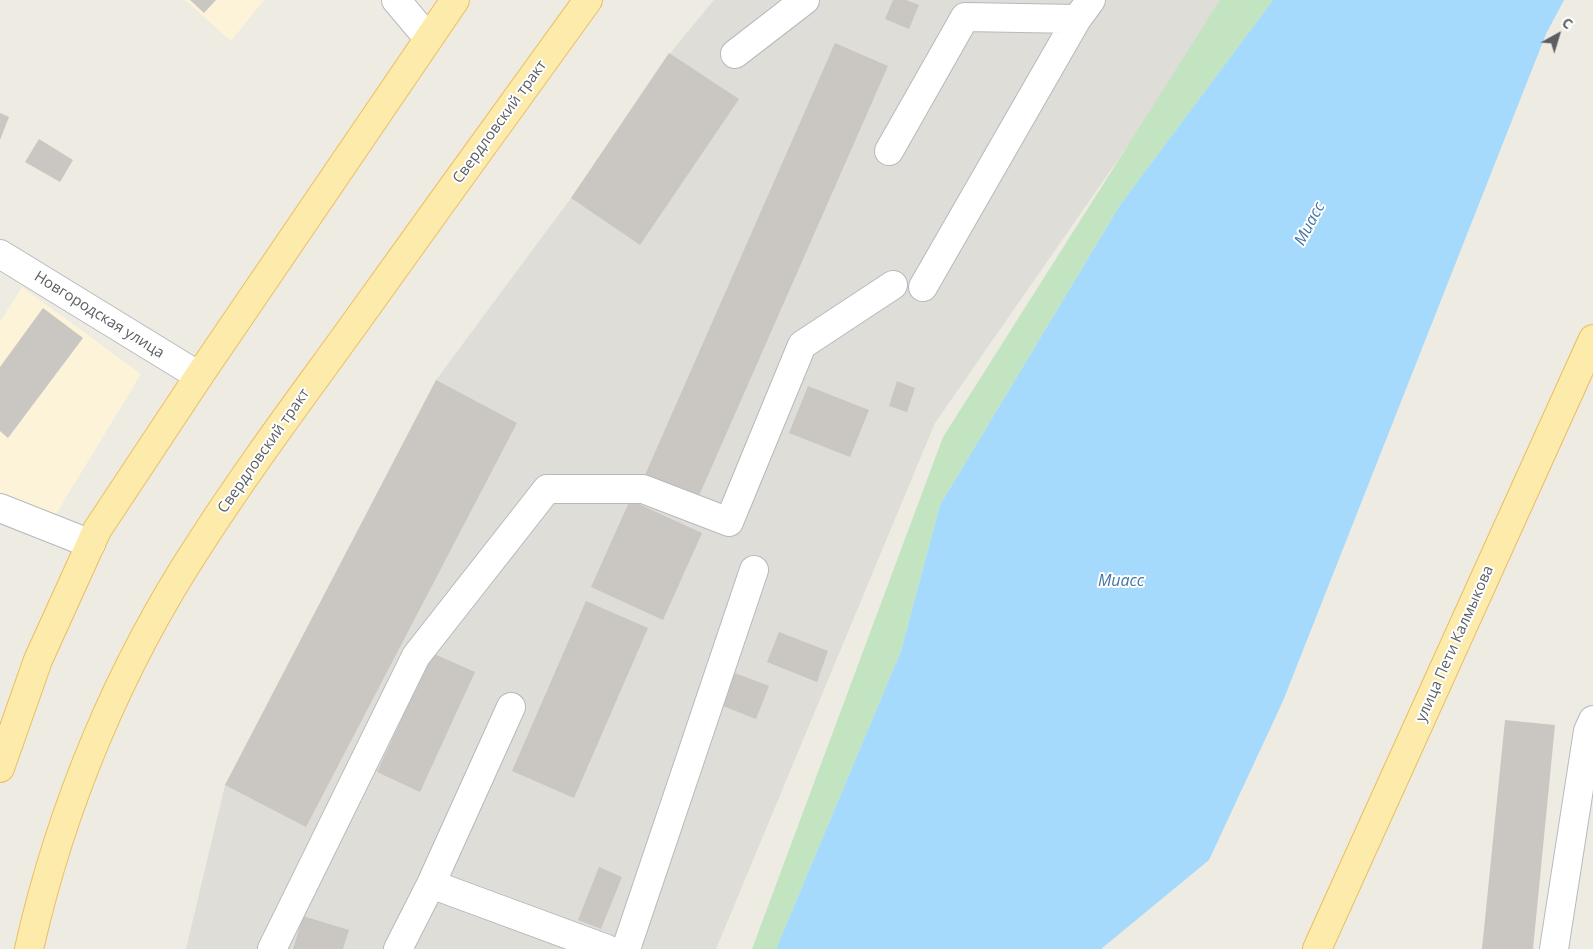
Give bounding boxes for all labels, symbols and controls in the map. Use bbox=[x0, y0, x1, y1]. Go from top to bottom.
north arrow bbox=[1533, 10, 1583, 60]
text: С bbox=[1558, 13, 1577, 33]
street label: Свердловский тракт bbox=[449, 57, 551, 187]
water label: Миасс bbox=[1291, 199, 1329, 249]
street label: Новгородская улица bbox=[31, 268, 167, 362]
street label: Свердловский тракт bbox=[214, 385, 314, 517]
street label: улица Пети Калмыкова bbox=[1412, 563, 1498, 725]
water label: Миасс bbox=[1098, 571, 1144, 591]

